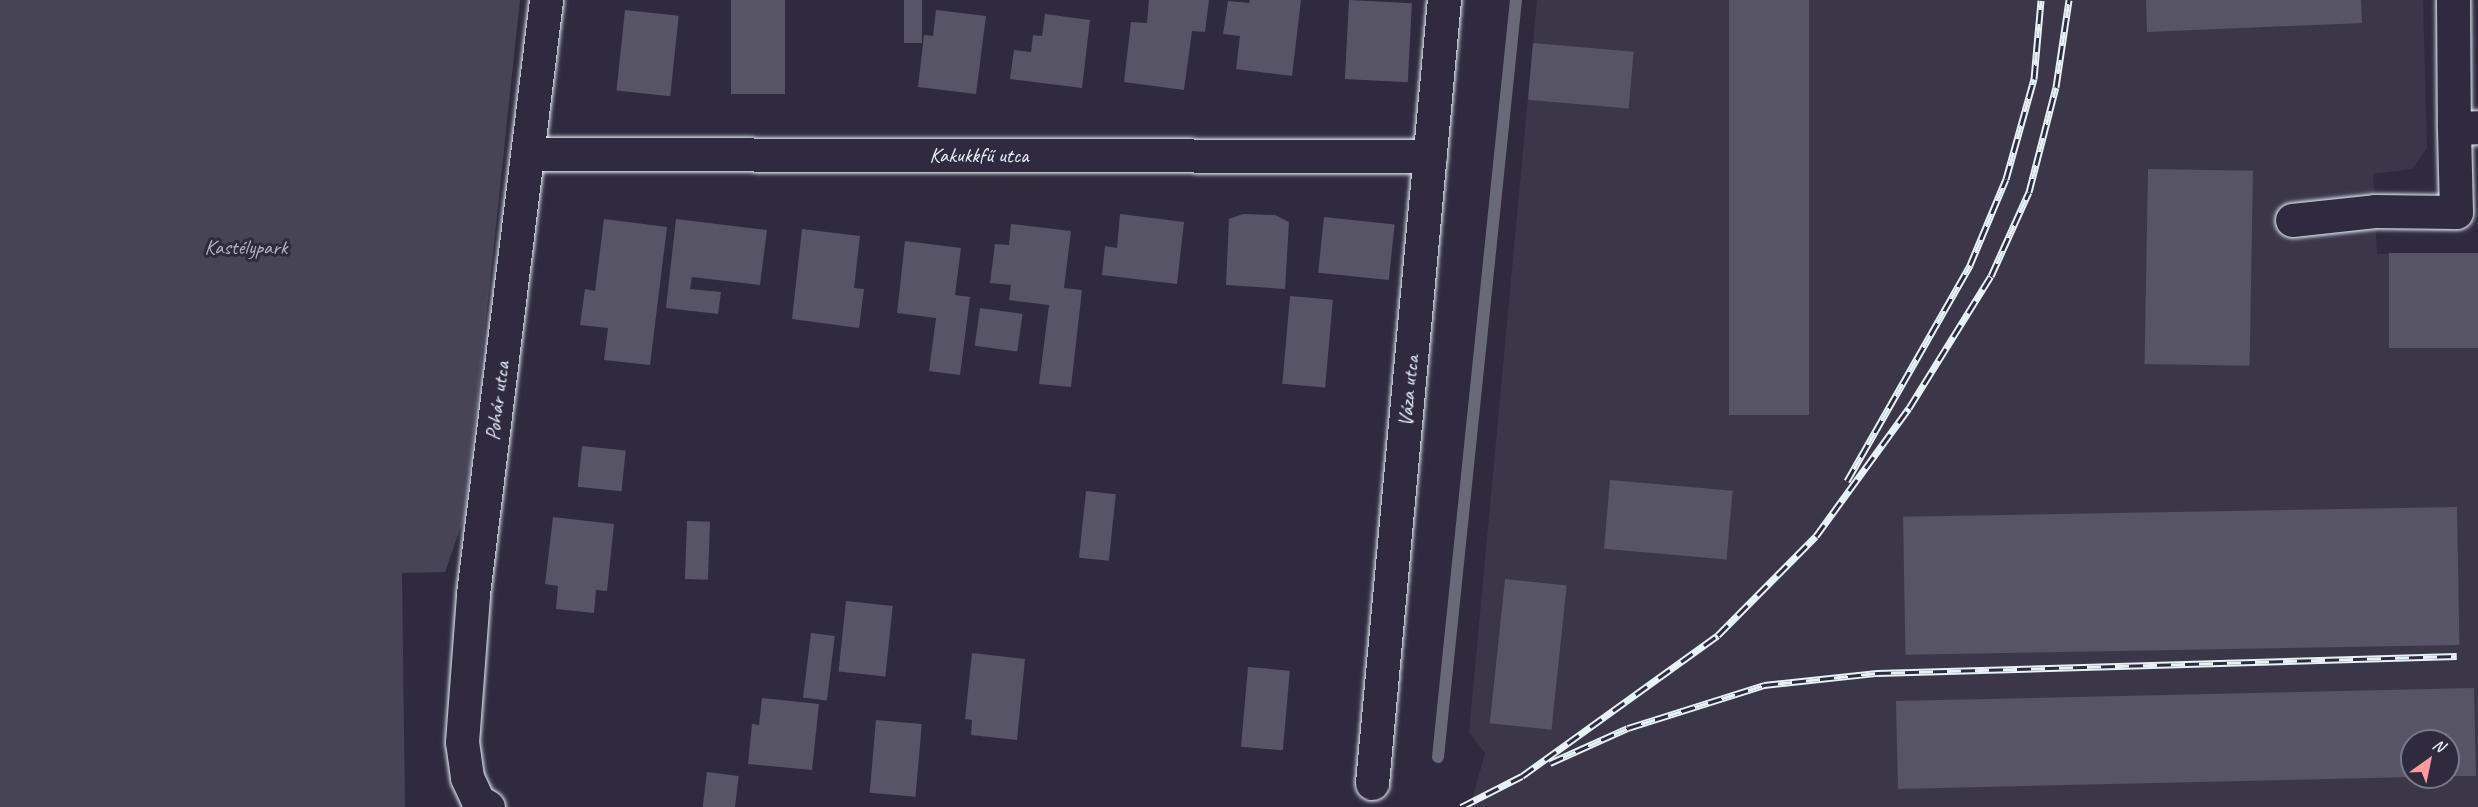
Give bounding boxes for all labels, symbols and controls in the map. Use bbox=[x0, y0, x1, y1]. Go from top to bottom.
street label: Kakukkfű utca bbox=[929, 142, 1029, 168]
park label: Kastélypark bbox=[205, 234, 287, 260]
street label: Váza utca bbox=[1392, 355, 1424, 427]
street label: Pohár utca bbox=[480, 360, 514, 442]
north arrow bbox=[2400, 729, 2460, 789]
text: N bbox=[2429, 734, 2448, 757]

